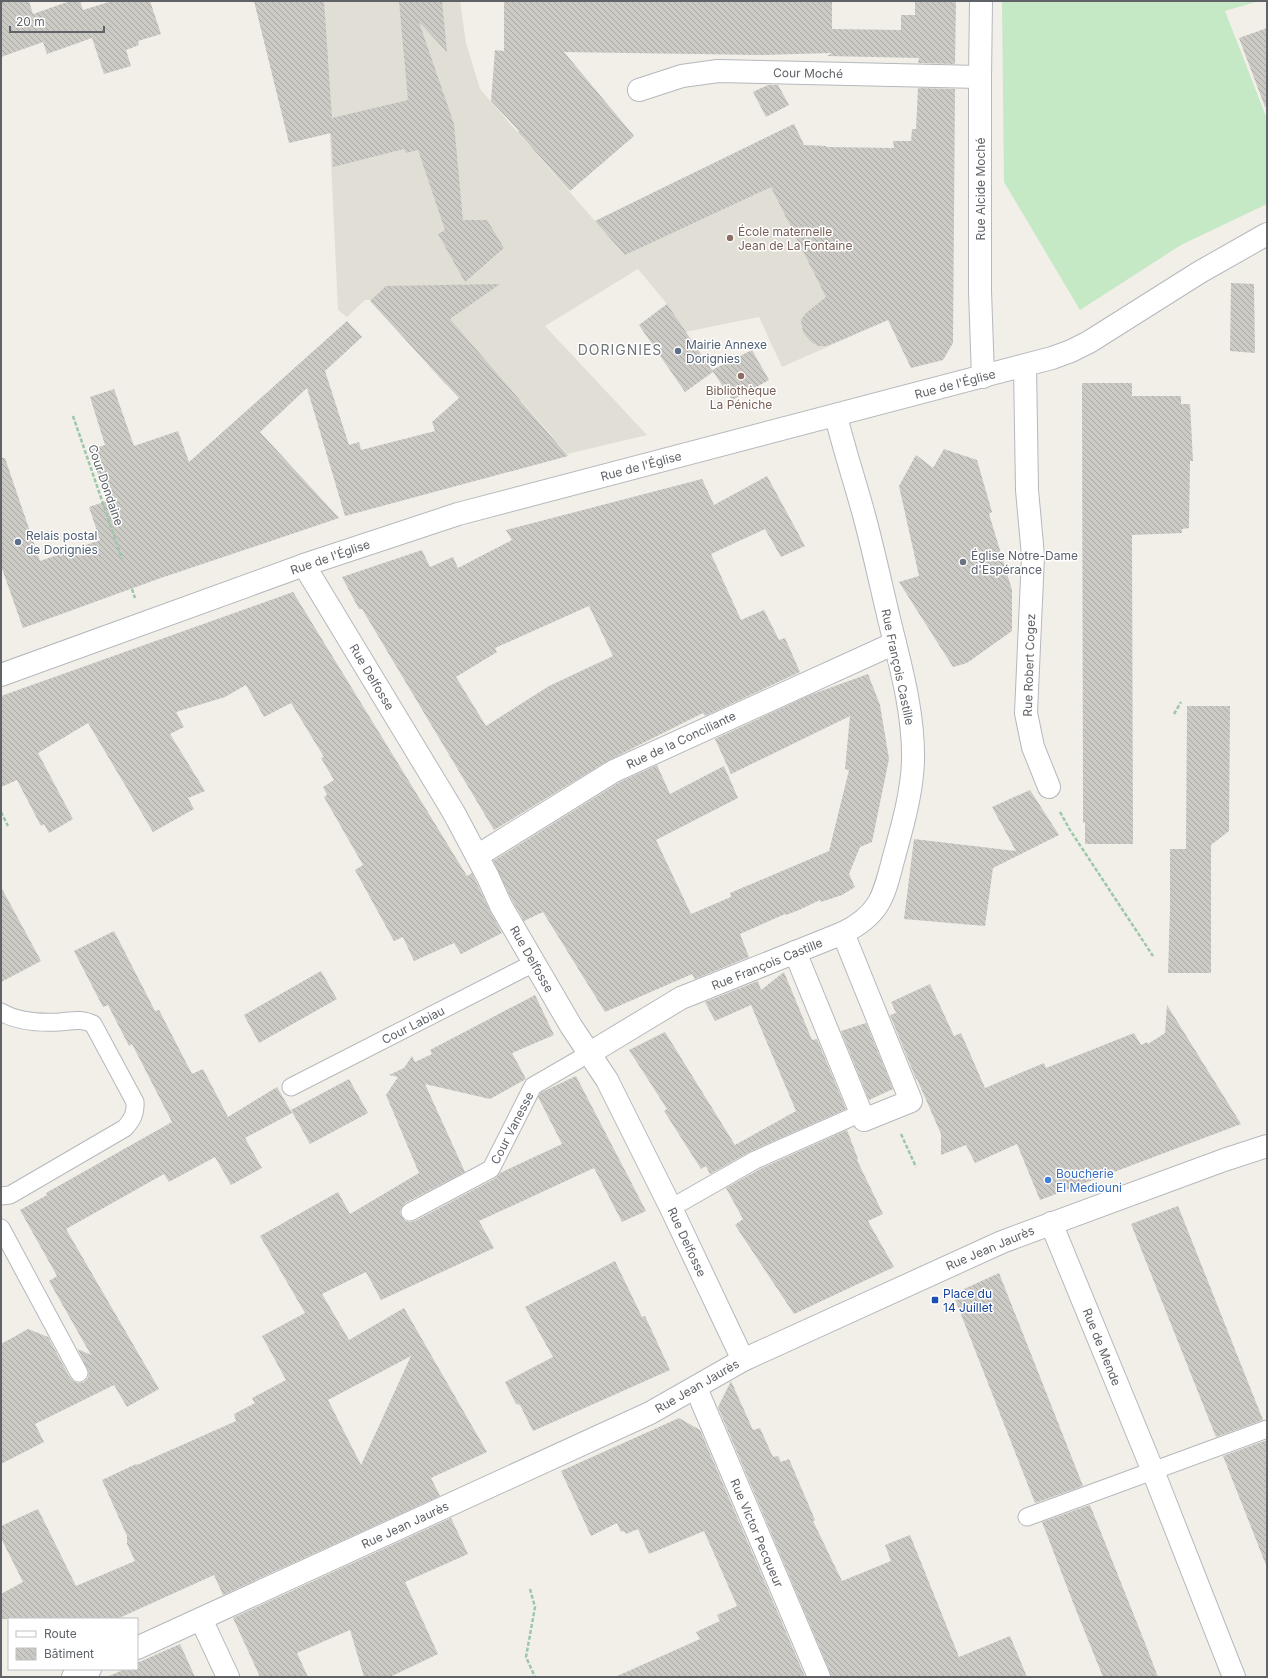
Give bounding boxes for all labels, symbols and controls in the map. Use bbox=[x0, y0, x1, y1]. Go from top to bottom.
scale bar bbox=[10, 8, 104, 34]
text: 20 m bbox=[16, 14, 45, 29]
street label: Cour Moché bbox=[773, 65, 843, 81]
street label: Rue Alcide Moché bbox=[973, 138, 988, 240]
place label: École maternelle Jean de La Fontaine bbox=[738, 224, 852, 253]
marker: École maternelle Jean de La Fontaine bbox=[725, 233, 735, 243]
place label: Mairie Annexe Dorignies bbox=[686, 337, 767, 366]
district label: DORIGNIES bbox=[578, 341, 662, 358]
marker: Mairie Annexe Dorignies bbox=[673, 346, 683, 356]
street label: Rue de l'Église bbox=[913, 366, 997, 402]
marker: Bibliothèque La Péniche bbox=[736, 371, 746, 381]
place label: Bibliothèque La Péniche bbox=[706, 383, 776, 412]
street label: Cour Dondaine bbox=[85, 442, 127, 528]
street label: Rue de l'Église bbox=[599, 448, 683, 484]
place label: Relais postal de Dorignies bbox=[26, 528, 98, 557]
street label: Rue de l'Église bbox=[288, 536, 372, 578]
marker: Relais postal de Dorignies bbox=[13, 537, 23, 547]
place label: Église Notre-Dame d'Espérance bbox=[971, 548, 1078, 577]
marker: Église Notre-Dame d'Espérance bbox=[958, 557, 968, 567]
street label: Rue François Castille bbox=[878, 608, 918, 726]
street label: Rue Robert Cogez bbox=[1020, 613, 1038, 717]
street label: Rue Delfosse bbox=[346, 641, 398, 713]
street label: Rue de la Conciliante bbox=[624, 708, 738, 772]
street label: Rue Delfosse bbox=[507, 923, 557, 995]
street label: Rue François Castille bbox=[709, 935, 825, 993]
street label: Cour Labiau bbox=[379, 1003, 447, 1047]
street label: Cour Vanesse bbox=[487, 1089, 537, 1167]
place label: Boucherie El Mediouni bbox=[1056, 1166, 1122, 1195]
marker: Boucherie El Mediouni bbox=[1043, 1175, 1053, 1185]
street label: Rue Delfosse bbox=[664, 1205, 710, 1279]
street label: Rue Jean Jaurès bbox=[943, 1223, 1037, 1273]
place label: Place du 14 Juillet bbox=[943, 1286, 993, 1315]
marker: Place du 14 Juillet bbox=[930, 1295, 940, 1305]
street label: Rue de Mende bbox=[1080, 1306, 1124, 1388]
street label: Rue Jean Jaurès bbox=[652, 1356, 742, 1416]
street label: Rue Victor Pecqueur bbox=[727, 1476, 787, 1590]
street label: Rue Jean Jaurès bbox=[359, 1498, 451, 1552]
legend bbox=[8, 1618, 138, 1670]
text: Route bbox=[44, 1626, 77, 1641]
text: Bâtiment bbox=[44, 1646, 94, 1661]

